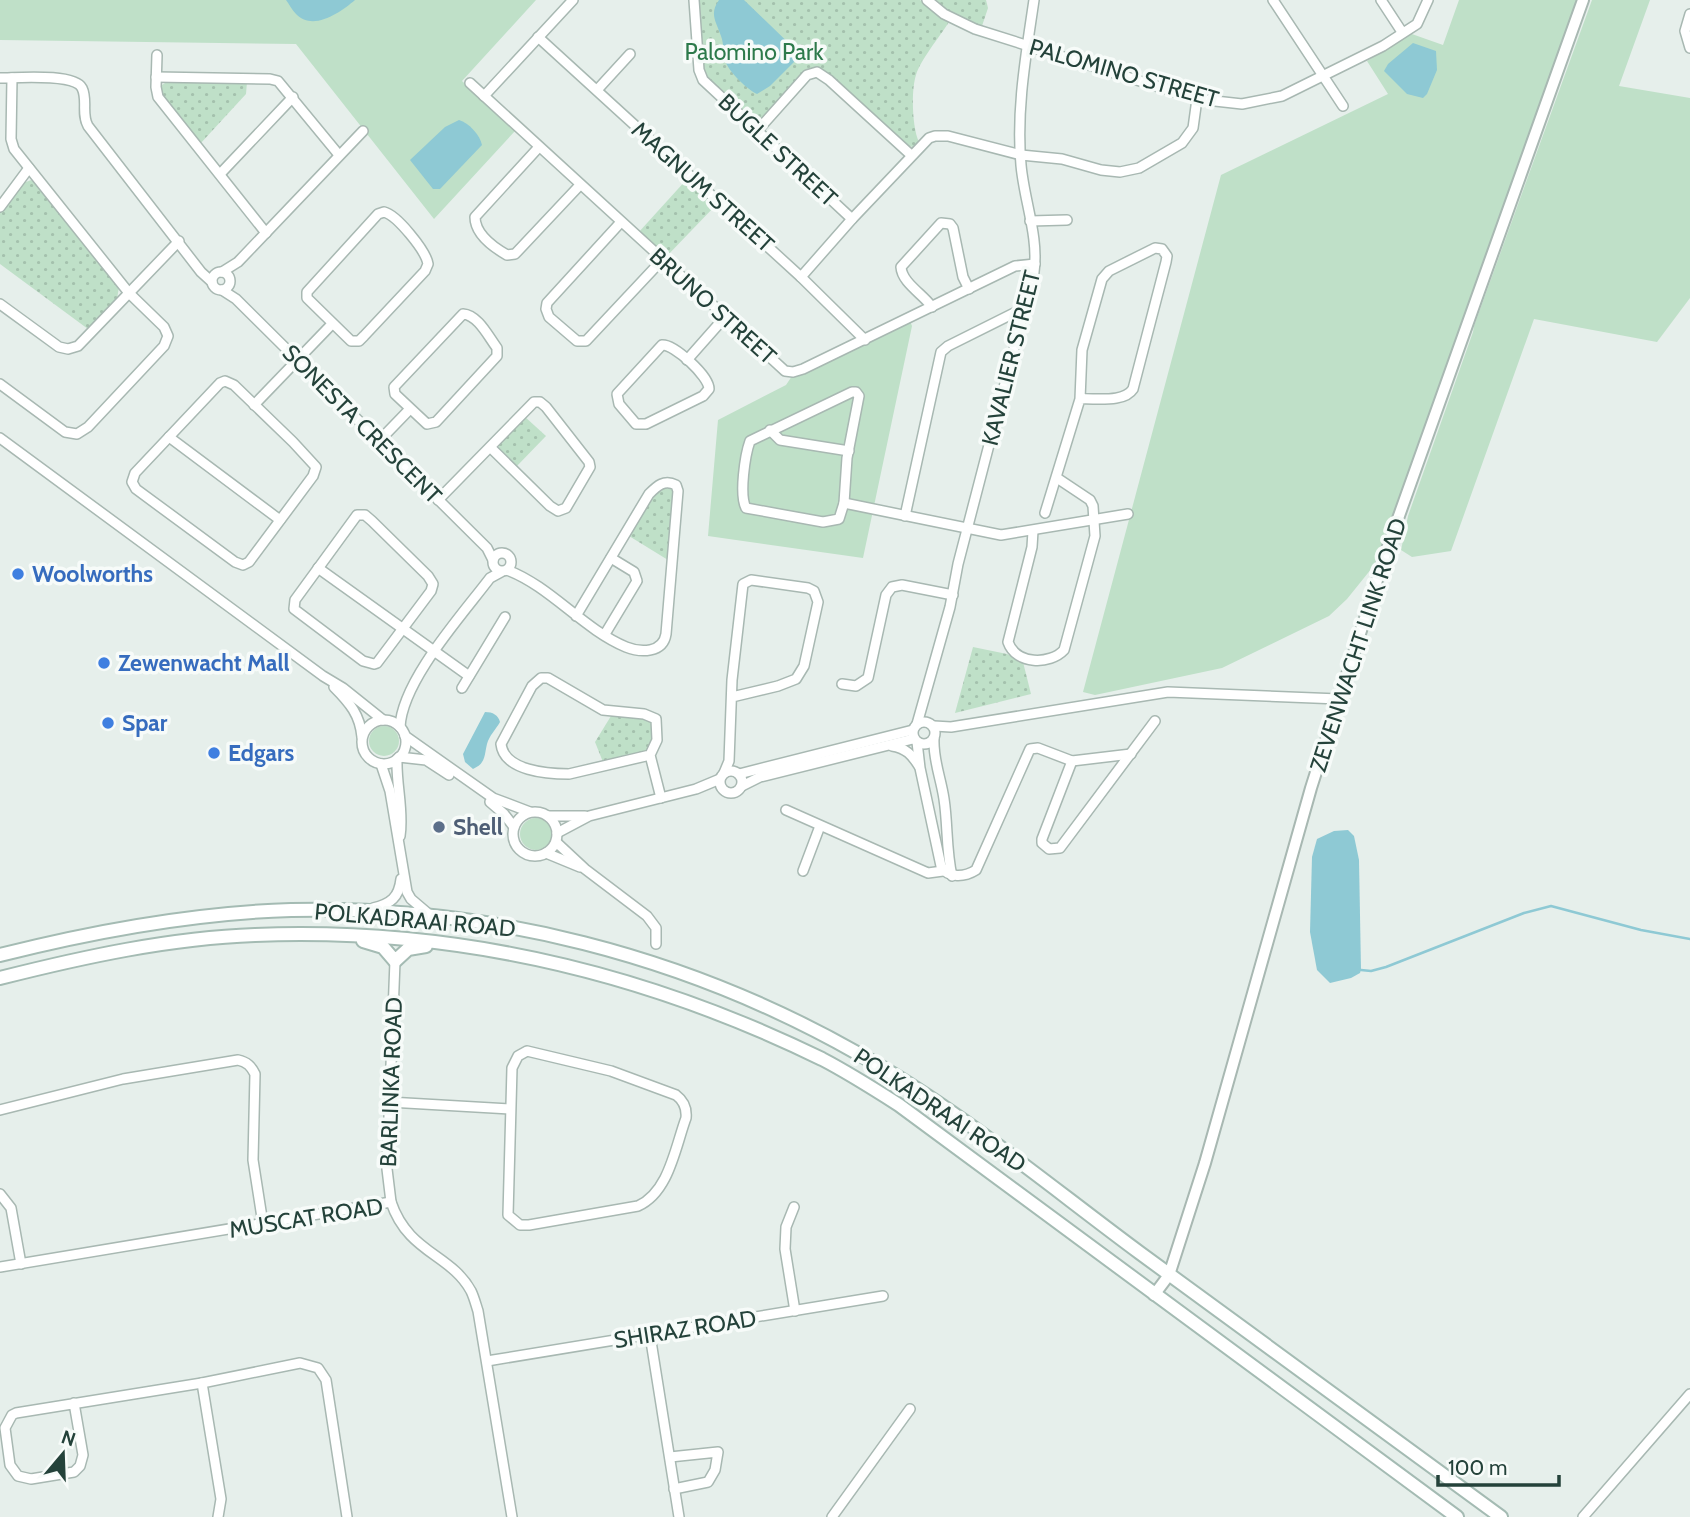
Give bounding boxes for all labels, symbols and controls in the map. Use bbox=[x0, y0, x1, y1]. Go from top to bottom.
street label: PALOMINO STREET bbox=[1026, 33, 1222, 113]
park label: Palomino Park bbox=[684, 38, 824, 66]
street label: BUGLE STREET bbox=[713, 88, 843, 212]
street label: MAGNUM STREET bbox=[626, 116, 780, 258]
street label: BRUNO STREET bbox=[644, 242, 782, 370]
street label: KAVALIER STREET bbox=[976, 267, 1046, 449]
street label: SONESTA CRESCENT bbox=[277, 339, 447, 509]
street label: ZEVENWACHT LINK ROAD bbox=[1304, 515, 1412, 775]
place label: Woolworths bbox=[32, 560, 153, 588]
marker: Woolworths bbox=[10, 566, 26, 582]
place label: Zewenwacht Mall bbox=[118, 649, 290, 677]
marker: Zewenwacht Mall bbox=[96, 655, 112, 671]
place label: Spar bbox=[122, 709, 168, 737]
marker: Spar bbox=[100, 715, 116, 731]
place label: Edgars bbox=[228, 739, 295, 767]
marker: Edgars bbox=[206, 745, 222, 761]
place label: Shell bbox=[453, 813, 503, 841]
marker: Shell bbox=[431, 819, 447, 835]
street label: POLKADRAAI ROAD bbox=[313, 897, 517, 943]
street label: BARLINKA ROAD bbox=[374, 997, 408, 1167]
street label: POLKADRAAI ROAD bbox=[849, 1042, 1031, 1178]
street label: MUSCAT ROAD bbox=[227, 1192, 385, 1244]
street label: SHIRAZ ROAD bbox=[612, 1304, 758, 1354]
north arrow bbox=[28, 1419, 98, 1489]
text: N bbox=[58, 1425, 78, 1451]
scale bar bbox=[1438, 1444, 1559, 1488]
text: 100 m bbox=[1448, 1455, 1507, 1480]

